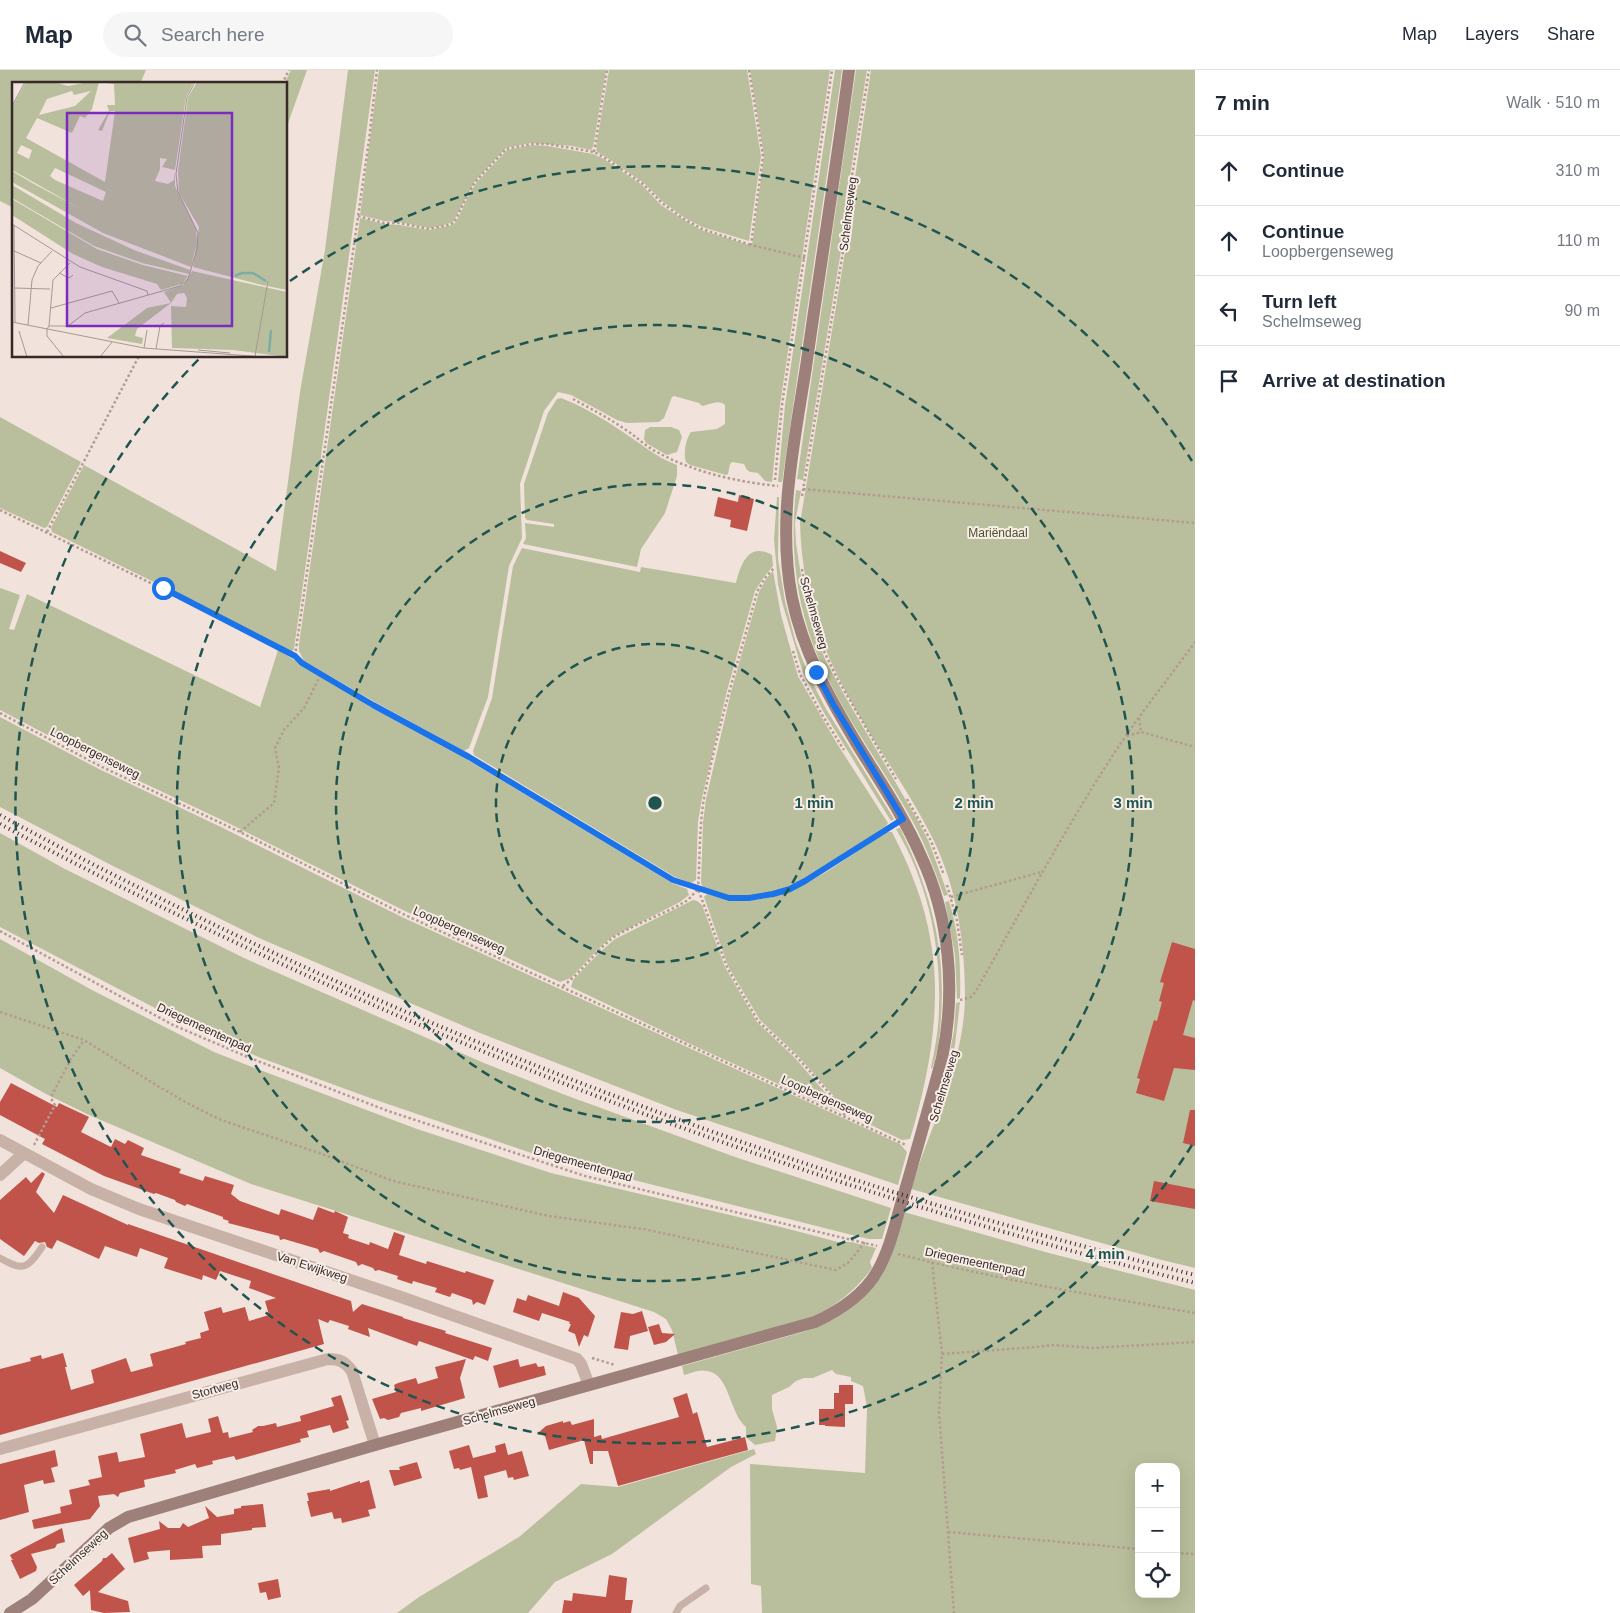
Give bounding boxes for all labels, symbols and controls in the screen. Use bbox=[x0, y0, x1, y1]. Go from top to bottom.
search box bbox=[103, 12, 453, 57]
text: Map bbox=[25, 21, 73, 48]
icon: search bbox=[121, 21, 149, 49]
text: Search here bbox=[161, 24, 265, 45]
text: Map bbox=[1402, 24, 1437, 44]
text: Layers bbox=[1465, 24, 1519, 44]
text: Share bbox=[1547, 24, 1595, 44]
inset map bbox=[12, 82, 288, 358]
text: 7 min bbox=[1215, 91, 1270, 114]
text: Walk · 510 m bbox=[1506, 94, 1600, 111]
icon: ahead bbox=[1215, 157, 1243, 185]
text: Continue bbox=[1262, 160, 1344, 181]
text: 310 m bbox=[1556, 162, 1600, 179]
street label: Schelmseweg bbox=[837, 176, 859, 252]
text: Continue bbox=[1262, 221, 1344, 242]
icon: ahead bbox=[1215, 227, 1243, 255]
text: 110 m bbox=[1557, 232, 1600, 249]
text: Loopbergenseweg bbox=[1262, 243, 1394, 260]
text: Turn left bbox=[1262, 291, 1337, 312]
icon: left bbox=[1215, 297, 1243, 325]
text: 90 m bbox=[1564, 302, 1600, 319]
text: Schelmseweg bbox=[1262, 313, 1362, 330]
icon: arrive bbox=[1215, 367, 1243, 395]
text: Arrive at destination bbox=[1262, 370, 1446, 391]
park label: Mariëndaal bbox=[968, 526, 1028, 540]
street label: Schelmseweg bbox=[797, 575, 831, 651]
route start bbox=[152, 577, 175, 600]
route end bbox=[805, 661, 828, 684]
street label: Loopbergenseweg bbox=[48, 724, 142, 782]
centre of rings bbox=[646, 794, 664, 812]
text: 1 min bbox=[794, 794, 834, 811]
text: 2 min bbox=[954, 794, 994, 811]
text: 3 min bbox=[1113, 794, 1153, 811]
street label: Loopbergenseweg bbox=[411, 904, 507, 956]
street label: Driegemeentenpad bbox=[155, 1000, 253, 1056]
street label: Schelmseweg bbox=[926, 1048, 962, 1124]
street label: Loopbergenseweg bbox=[779, 1073, 875, 1125]
street label: Driegemeentenpad bbox=[532, 1143, 634, 1185]
street label: Driegemeentenpad bbox=[924, 1245, 1026, 1279]
text: 4 min bbox=[1085, 1245, 1125, 1262]
street label: Van Ewijkweg bbox=[275, 1249, 349, 1285]
street label: Stortweg bbox=[190, 1376, 240, 1402]
street label: Schelmseweg bbox=[461, 1394, 537, 1428]
map controls bbox=[1135, 1463, 1180, 1598]
button: + bbox=[1135, 1463, 1180, 1508]
button: − bbox=[1135, 1508, 1180, 1553]
street label: Schelmseweg bbox=[46, 1526, 110, 1588]
button: locate bbox=[1135, 1553, 1180, 1598]

